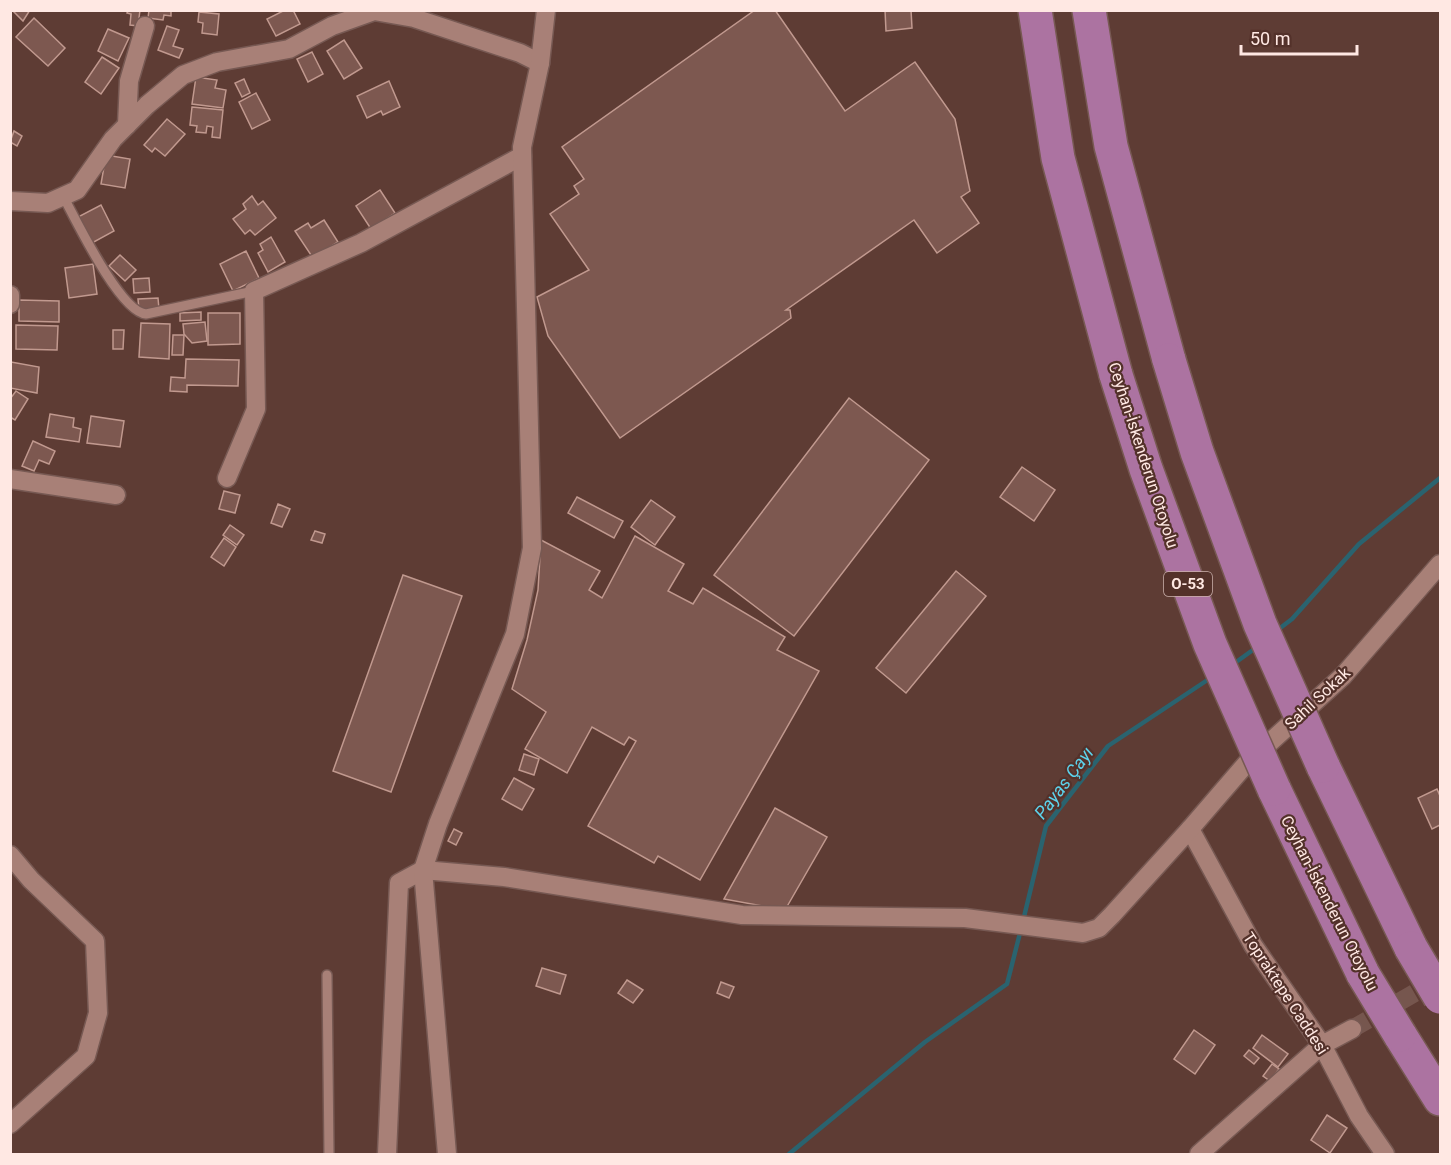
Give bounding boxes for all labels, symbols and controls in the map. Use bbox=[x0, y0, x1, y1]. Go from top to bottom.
scale bar bbox=[1241, 18, 1356, 56]
text: 50 m bbox=[1250, 28, 1290, 49]
street label: Ceyhan-İskenderun Otoyolu bbox=[1105, 360, 1183, 550]
road number: O-53 bbox=[1164, 572, 1212, 596]
street label: Sahil Sokak bbox=[1281, 663, 1355, 733]
water label: Payas Çayı bbox=[1030, 743, 1097, 823]
street label: Ceyhan-İskenderun Otoyolu bbox=[1277, 813, 1382, 994]
street label: Topraktepe Caddesi bbox=[1239, 929, 1332, 1058]

